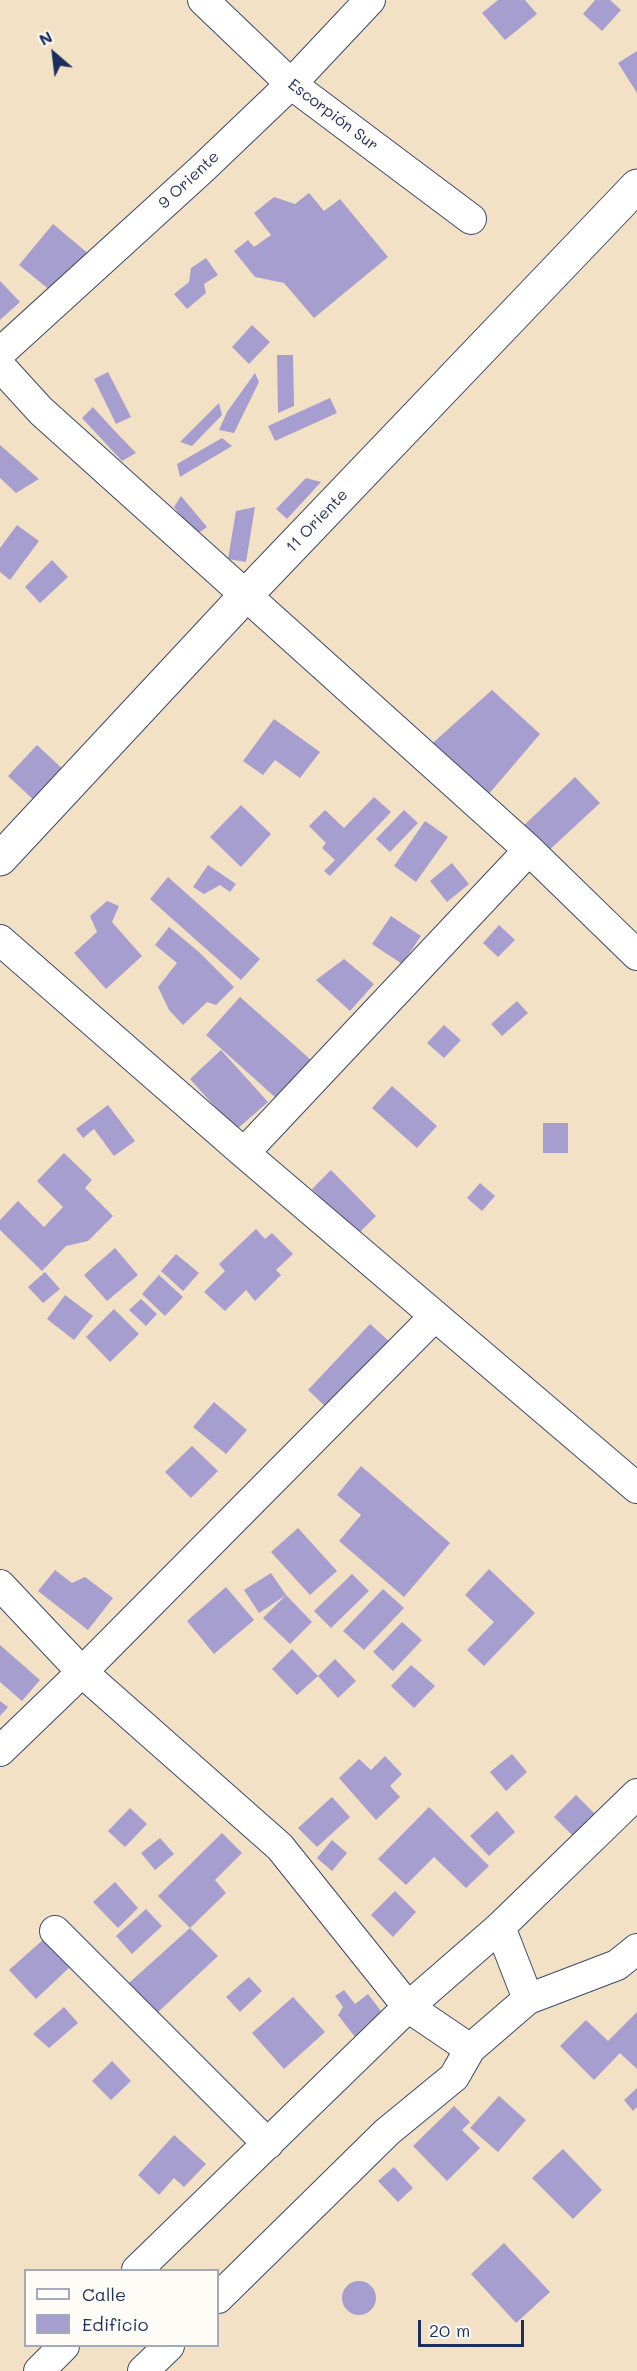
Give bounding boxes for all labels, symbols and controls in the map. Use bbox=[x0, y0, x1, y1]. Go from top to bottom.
north arrow bbox=[24, 24, 84, 84]
text: N bbox=[35, 26, 56, 50]
street label: Escorpión Sur bbox=[284, 75, 382, 155]
street label: 9 Oriente bbox=[155, 147, 223, 213]
street label: 11 Oriente bbox=[282, 485, 352, 557]
legend bbox=[24, 2269, 219, 2347]
text: Calle bbox=[82, 2282, 126, 2306]
scale bar bbox=[421, 2308, 528, 2346]
text: Edificio bbox=[82, 2312, 149, 2336]
text: 20 m bbox=[429, 2318, 470, 2342]

